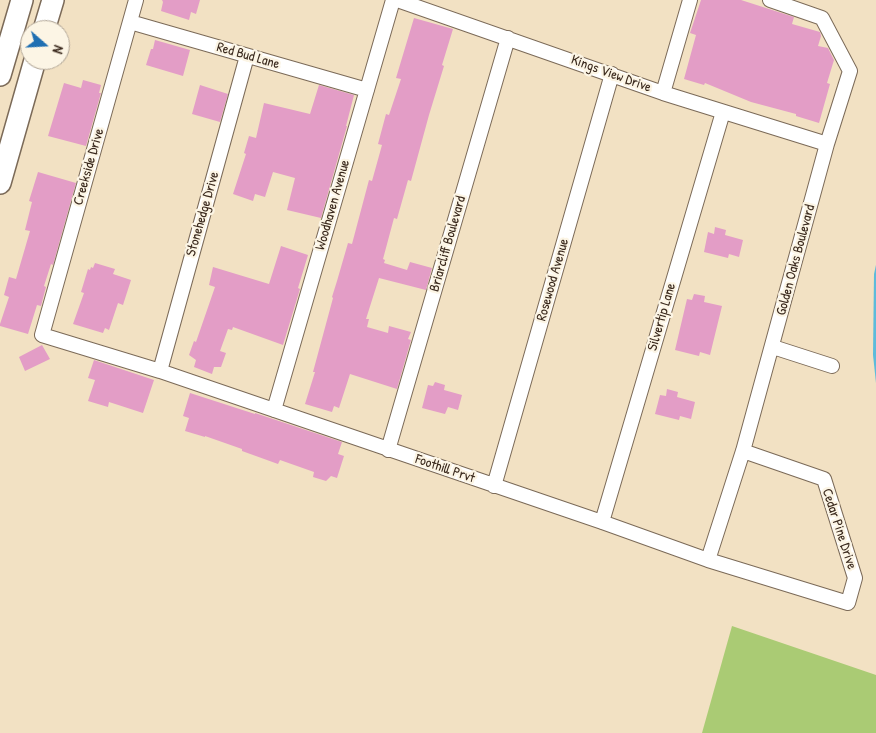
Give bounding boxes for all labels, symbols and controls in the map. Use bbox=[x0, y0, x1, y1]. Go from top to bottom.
north arrow bbox=[20, 20, 70, 70]
street label: Red Bud Lane bbox=[215, 39, 281, 73]
text: N bbox=[49, 43, 69, 56]
street label: Kings View Drive bbox=[569, 52, 653, 96]
street label: Creekside Drive bbox=[70, 127, 108, 207]
street label: Woodhaven Avenue bbox=[312, 158, 354, 252]
street label: Stonehedge Drive bbox=[183, 170, 223, 258]
street label: Briarcliff Boulevard bbox=[426, 194, 470, 294]
street label: Golden Oaks Boulevard bbox=[773, 203, 819, 317]
street label: Rosewood Avenue bbox=[533, 237, 573, 323]
street label: Silvertip Lane bbox=[644, 281, 680, 353]
street label: Foothill Prvt bbox=[413, 451, 477, 487]
street label: Cedar Pine Drive bbox=[818, 486, 860, 572]

